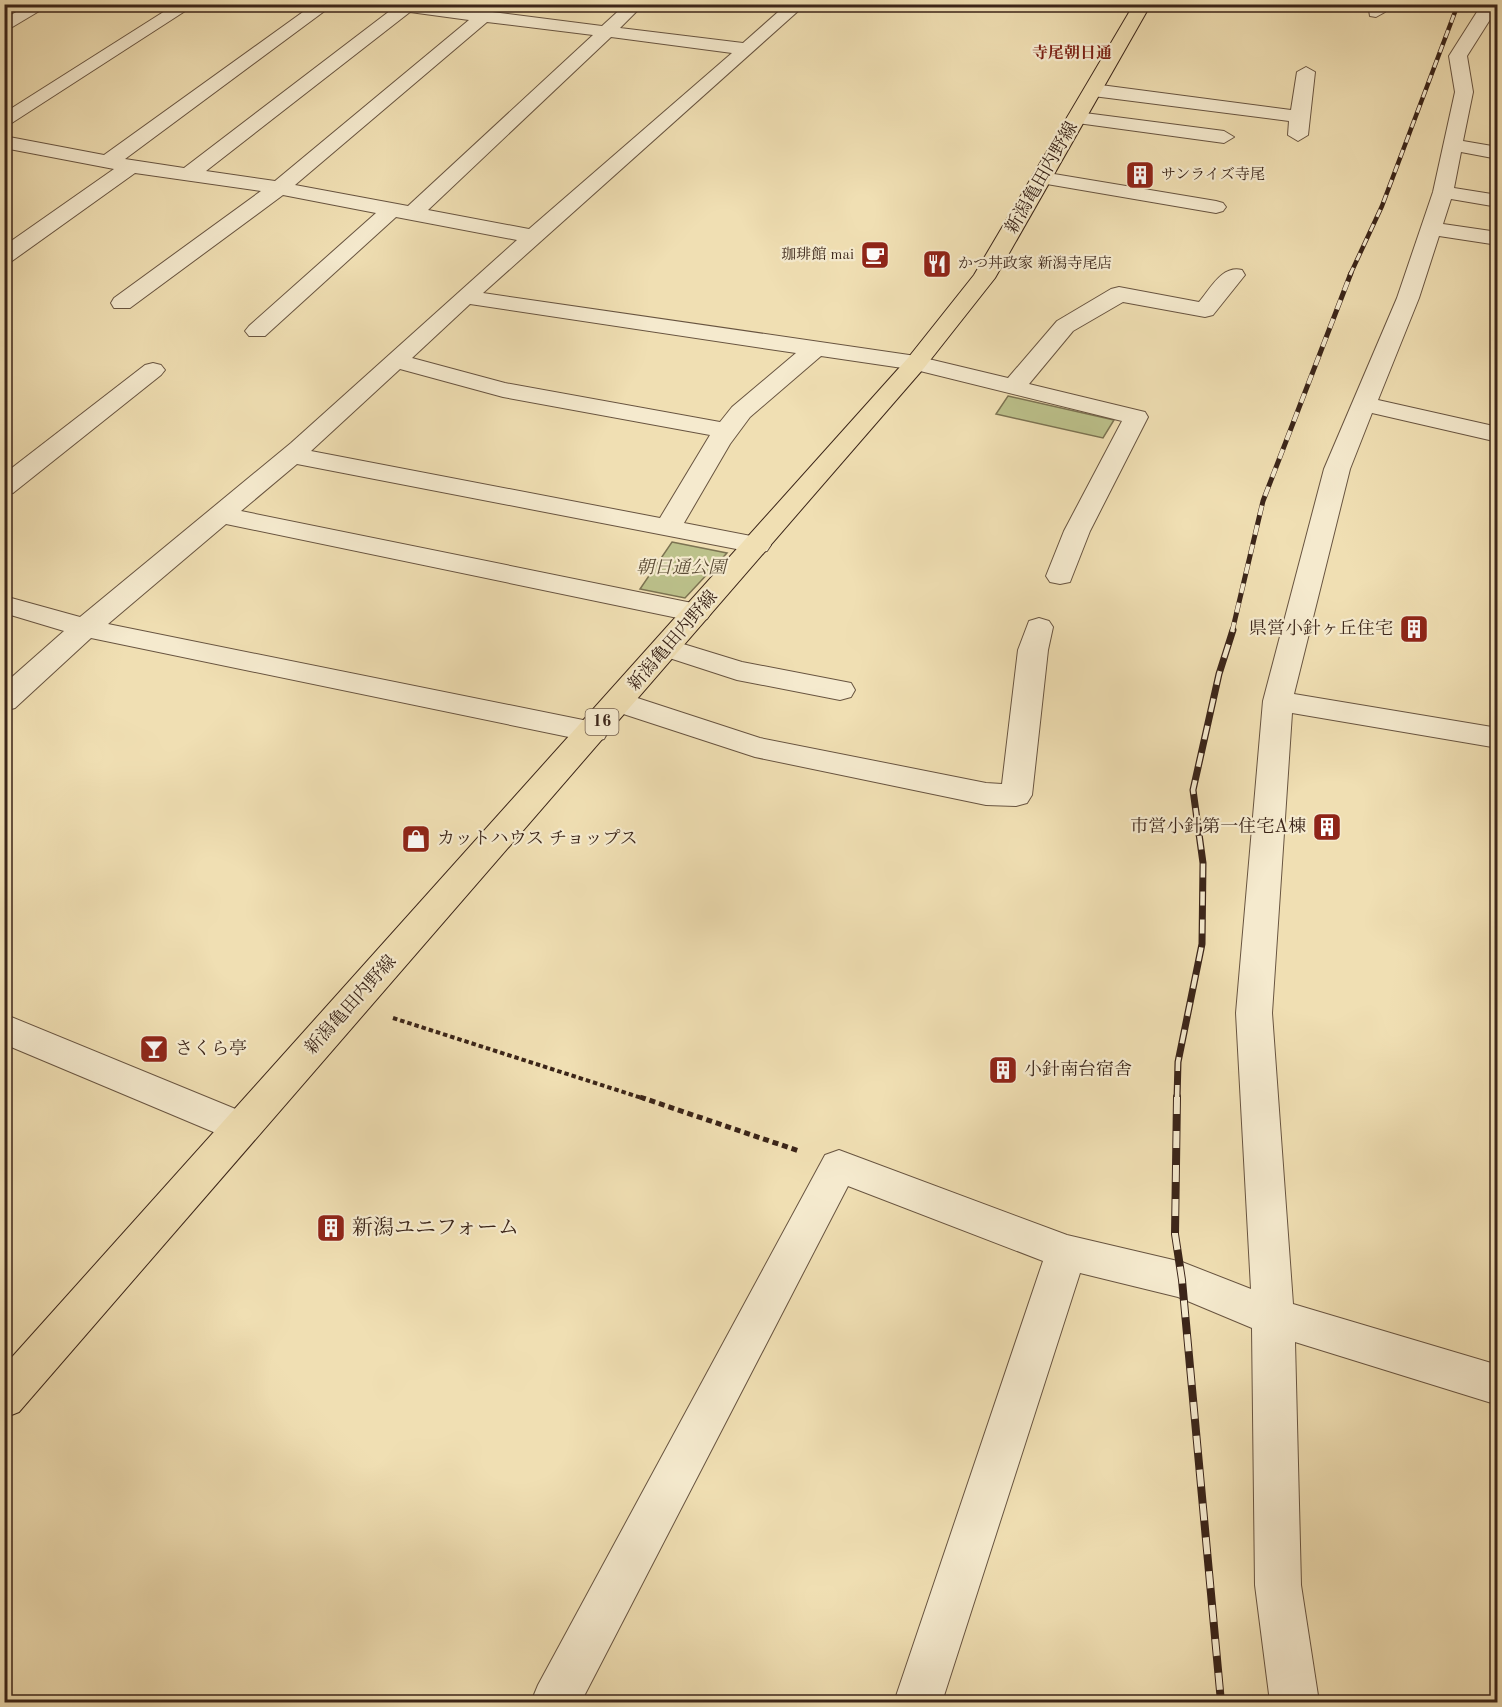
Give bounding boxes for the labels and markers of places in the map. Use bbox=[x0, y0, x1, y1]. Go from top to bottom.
building icon: サンライズ寺尾 bbox=[1124, 159, 1156, 191]
place label: サンライズ寺尾 bbox=[1161, 166, 1265, 183]
cafe icon: 珈琲館 mai bbox=[859, 239, 891, 271]
place label: 珈琲館 mai bbox=[781, 246, 854, 263]
restaurant icon: かつ丼政家 新潟寺尾店 bbox=[921, 248, 953, 280]
place label: かつ丼政家 新潟寺尾店 bbox=[958, 255, 1112, 272]
building icon: 県営小針ヶ丘住宅 bbox=[1398, 613, 1430, 645]
place label: 県営小針ヶ丘住宅 bbox=[1249, 618, 1393, 638]
building icon: 市営小針第一住宅A棟 bbox=[1311, 811, 1343, 843]
place label: 市営小針第一住宅A棟 bbox=[1130, 816, 1306, 836]
shop icon: カットハウス チョップス bbox=[400, 823, 432, 855]
place label: カットハウス チョップス bbox=[437, 829, 638, 848]
bar icon: さくら亭 bbox=[138, 1033, 170, 1065]
place label: さくら亭 bbox=[175, 1038, 247, 1058]
building icon: 小針南台宿舎 bbox=[987, 1054, 1019, 1086]
place label: 小針南台宿舎 bbox=[1024, 1059, 1132, 1079]
building icon: 新潟ユニフォーム bbox=[315, 1212, 347, 1244]
place label: 新潟ユニフォーム bbox=[352, 1216, 519, 1239]

